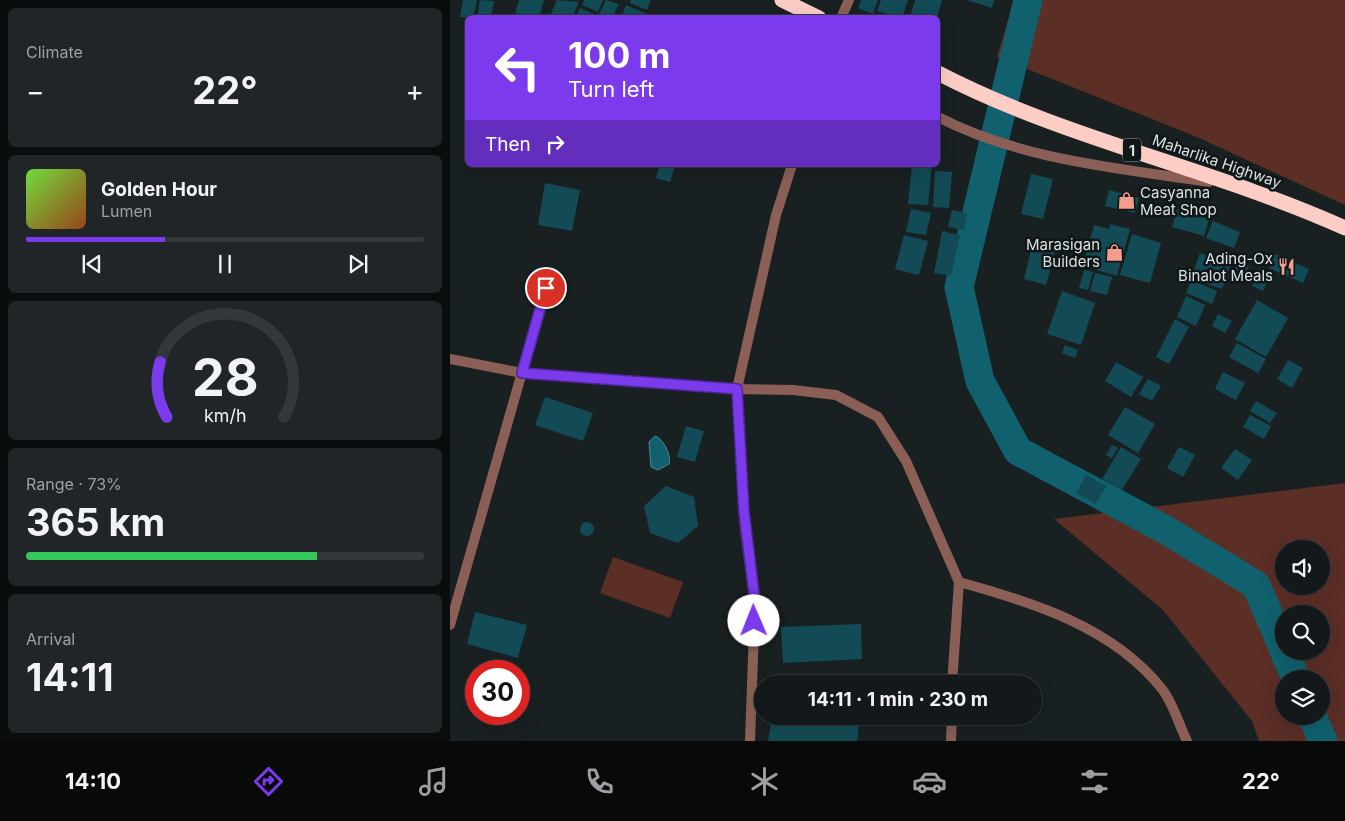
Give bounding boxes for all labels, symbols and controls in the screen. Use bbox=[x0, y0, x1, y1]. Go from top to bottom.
text: 100 m bbox=[568, 34, 671, 76]
icon: left bbox=[485, 35, 550, 100]
text: Climate bbox=[26, 42, 83, 62]
text: 22° bbox=[192, 67, 258, 113]
text: − bbox=[26, 74, 45, 108]
text: + bbox=[405, 74, 424, 108]
text: Turn left bbox=[568, 76, 654, 102]
icon: right bbox=[541, 130, 569, 158]
street label: Maharlika Highway bbox=[1150, 130, 1284, 192]
text: Then bbox=[485, 133, 531, 156]
road number: 1 bbox=[1123, 138, 1141, 162]
text: Golden Hour bbox=[101, 178, 217, 201]
place label: Casyanna Meat Shop bbox=[1140, 183, 1217, 219]
shop icon: Casyanna Meat Shop bbox=[1116, 191, 1136, 211]
text: Lumen bbox=[101, 201, 152, 221]
place label: Marasigan Builders bbox=[1026, 235, 1100, 271]
shop icon: Marasigan Builders bbox=[1104, 243, 1124, 263]
place label: Ading-Ox Binalot Meals bbox=[1178, 249, 1273, 285]
icon: previous bbox=[78, 250, 106, 278]
icon: pause bbox=[211, 250, 239, 278]
icon: next bbox=[344, 250, 372, 278]
restaurant icon: Ading-Ox Binalot Meals bbox=[1277, 257, 1297, 277]
pin bbox=[525, 267, 567, 309]
icon: arrive bbox=[532, 274, 560, 302]
text: 28 bbox=[192, 346, 258, 409]
text: km/h bbox=[204, 405, 246, 426]
text: Range · 73% bbox=[26, 474, 122, 494]
text: 365 km bbox=[26, 499, 165, 545]
map controls bbox=[1275, 540, 1330, 725]
button: sound bbox=[1275, 540, 1330, 595]
position arrow bbox=[727, 594, 779, 646]
button: search bbox=[1275, 605, 1330, 660]
text: Arrival bbox=[26, 629, 75, 649]
text: 14:11 bbox=[26, 654, 114, 700]
speed limit sign: 30 bbox=[465, 660, 530, 725]
button: layers bbox=[1275, 670, 1330, 725]
text: 14:11 · 1 min · 230 m bbox=[808, 688, 988, 711]
icon: directions bbox=[251, 764, 286, 799]
icon: music bbox=[416, 764, 451, 799]
icon: phone bbox=[582, 764, 617, 799]
icon: climate bbox=[747, 764, 782, 799]
icon: car bbox=[912, 764, 947, 799]
icon: filters bbox=[1077, 764, 1112, 799]
text: 14:10 bbox=[65, 768, 121, 794]
text: 22° bbox=[1242, 768, 1280, 794]

